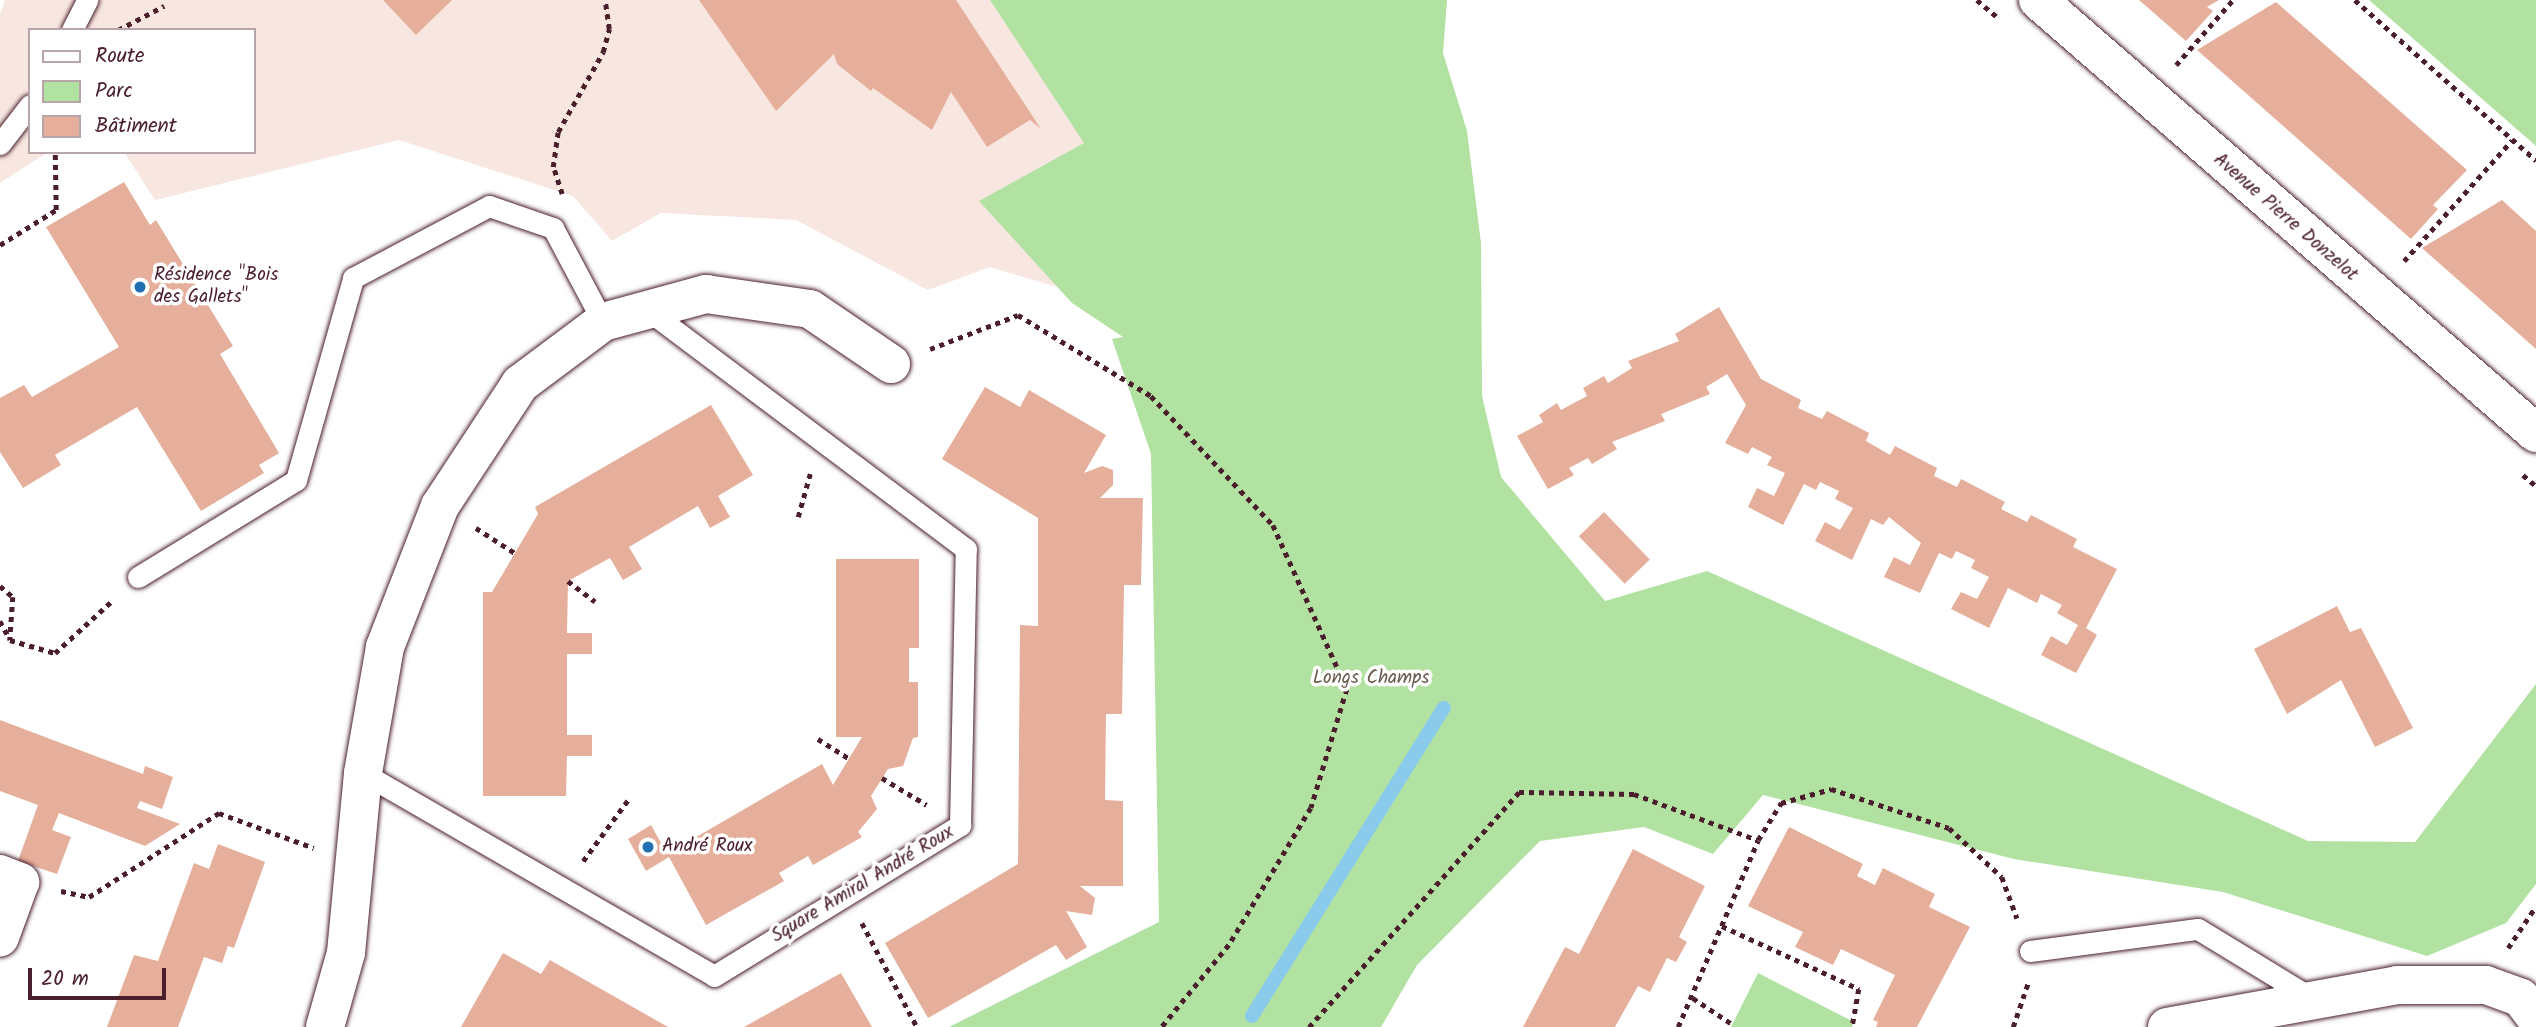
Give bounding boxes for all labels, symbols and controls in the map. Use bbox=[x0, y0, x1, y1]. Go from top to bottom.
legend bbox=[28, 28, 256, 154]
text: Route bbox=[95, 40, 144, 73]
text: Parc bbox=[95, 75, 133, 108]
text: Bâtiment bbox=[95, 110, 177, 143]
street label: Avenue Pierre Donzelot bbox=[2208, 149, 2362, 287]
place label: Résidence "Bois des Gallets" bbox=[154, 265, 278, 309]
marker: Résidence "Bois des Gallets" bbox=[132, 279, 148, 295]
park label: Longs Champs bbox=[1313, 668, 1429, 690]
street label: Square Amiral André Roux bbox=[768, 822, 958, 948]
place label: André Roux bbox=[662, 836, 752, 858]
marker: André Roux bbox=[640, 839, 656, 855]
scale bar bbox=[32, 954, 170, 998]
text: 20 m bbox=[41, 963, 89, 996]

